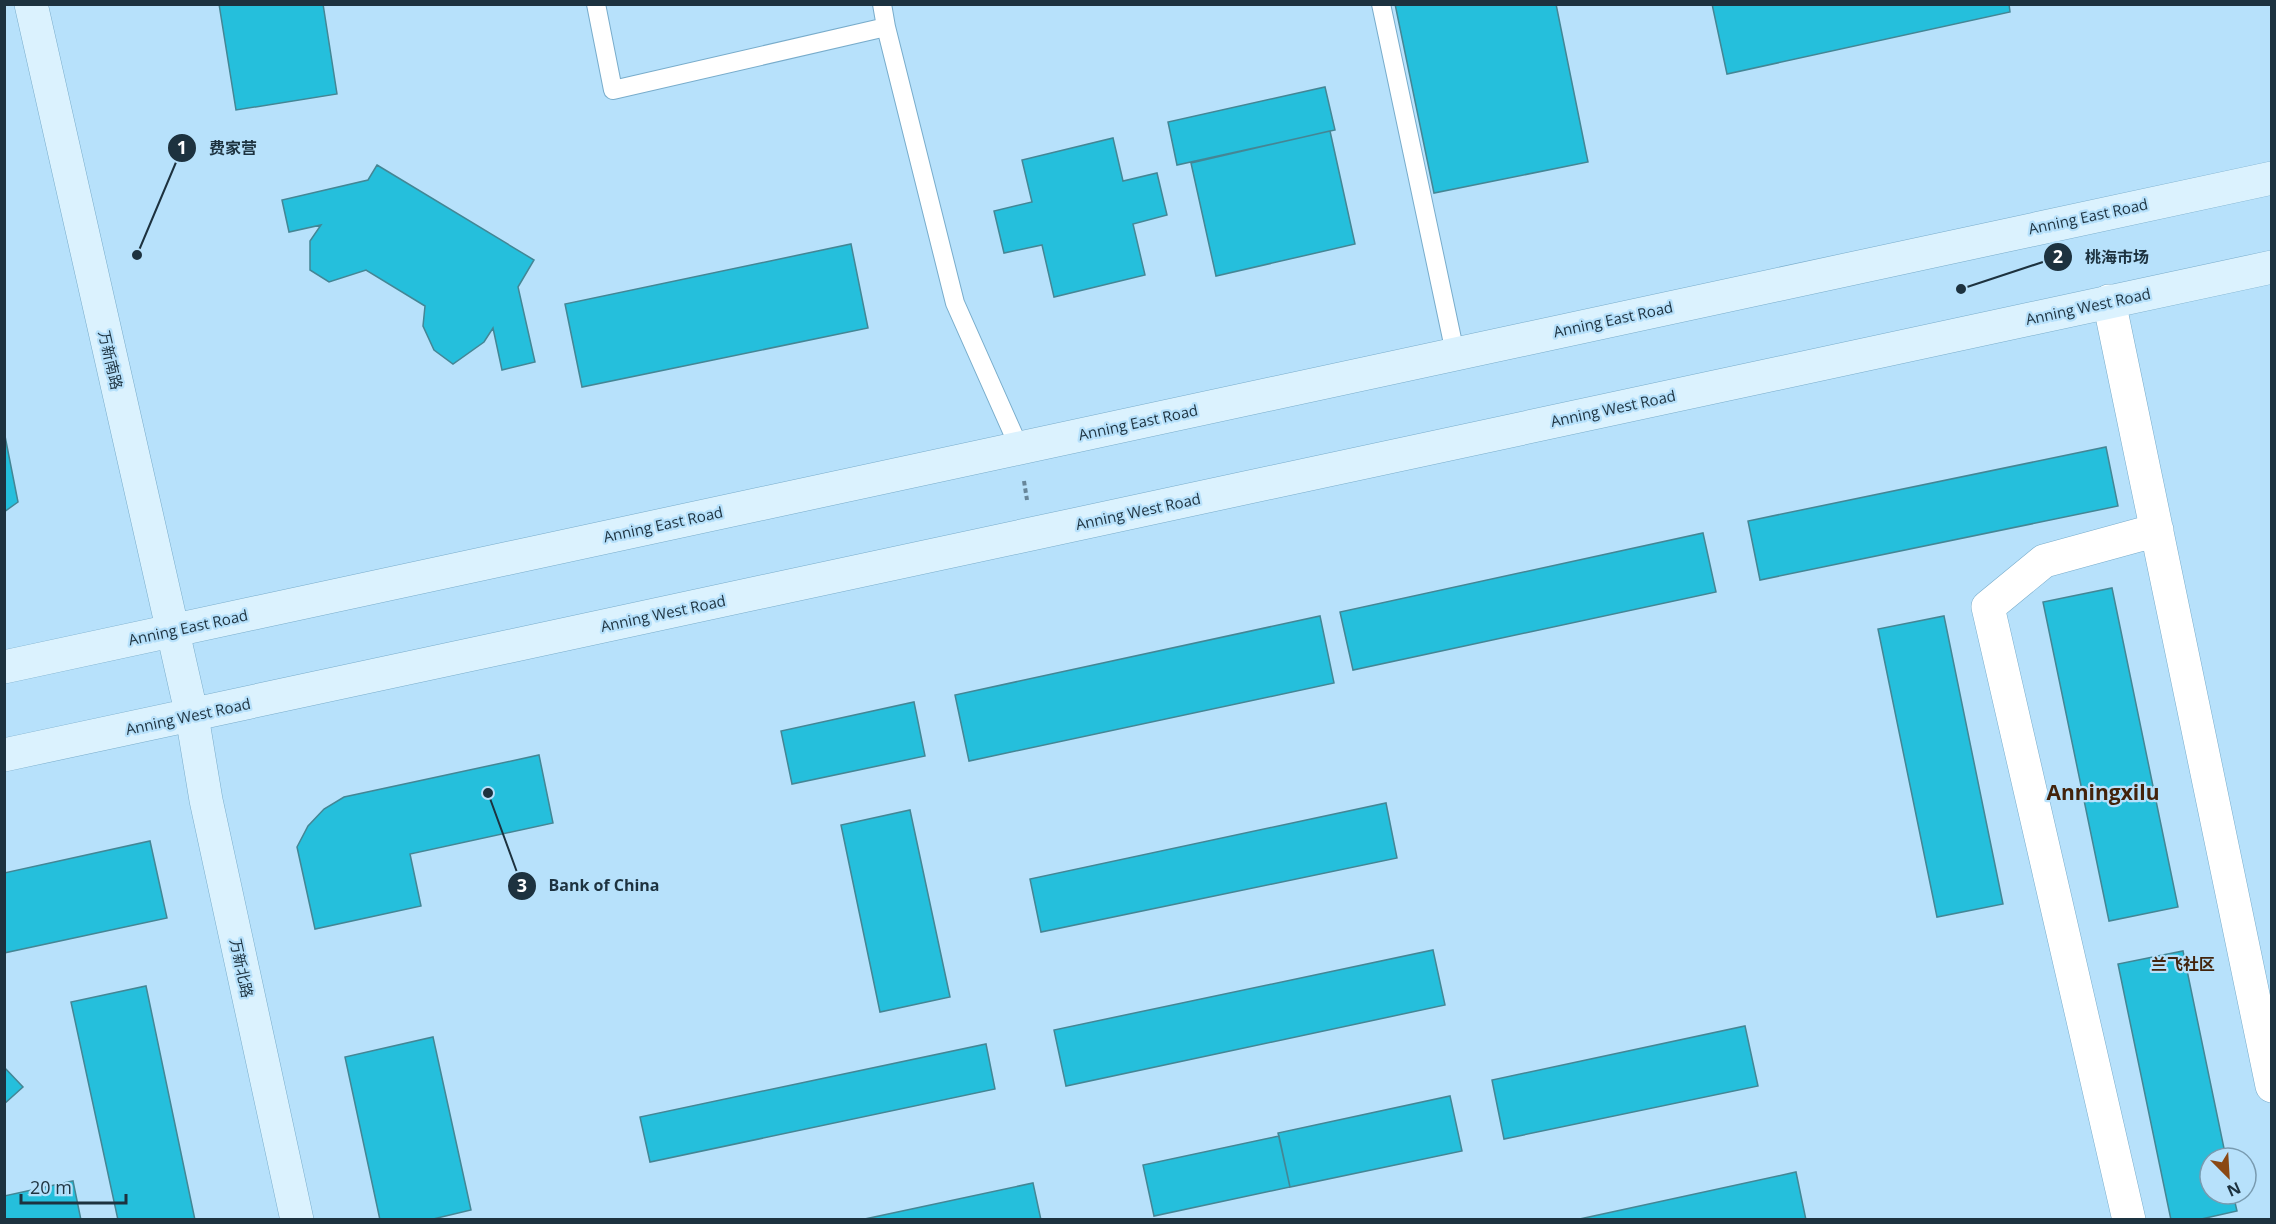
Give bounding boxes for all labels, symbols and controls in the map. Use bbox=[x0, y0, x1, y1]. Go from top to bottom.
callout: 费家营 bbox=[167, 131, 269, 165]
text: 1 bbox=[177, 135, 187, 159]
text: 费家营 bbox=[209, 137, 257, 159]
street label: Anning East Road bbox=[2026, 194, 2150, 238]
callout: 桃海市场 bbox=[2043, 240, 2161, 274]
text: 2 bbox=[2053, 244, 2063, 268]
text: 桃海市场 bbox=[2085, 246, 2149, 268]
street label: Anning West Road bbox=[2024, 283, 2152, 329]
street label: Anning East Road bbox=[1551, 297, 1675, 341]
street label: 万新南路 bbox=[95, 329, 127, 391]
street label: Anning West Road bbox=[1549, 385, 1677, 431]
street label: Anning East Road bbox=[1076, 400, 1200, 444]
street label: Anning West Road bbox=[1074, 488, 1202, 534]
street label: Anning East Road bbox=[601, 502, 725, 546]
street label: Anning West Road bbox=[599, 590, 727, 636]
street label: Anning East Road bbox=[126, 605, 250, 649]
street label: Anning West Road bbox=[124, 693, 252, 739]
district label: Anningxilu bbox=[2047, 778, 2159, 806]
callout: Bank of China bbox=[507, 869, 672, 903]
text: 3 bbox=[517, 873, 527, 897]
text: Bank of China bbox=[548, 874, 660, 896]
street label: 万新北路 bbox=[226, 937, 258, 999]
district label: 兰飞社区 bbox=[2151, 953, 2215, 975]
north arrow bbox=[2198, 1146, 2258, 1206]
scale bar bbox=[21, 1167, 126, 1205]
text: 20 m bbox=[30, 1175, 72, 1199]
text: N bbox=[2224, 1177, 2245, 1202]

